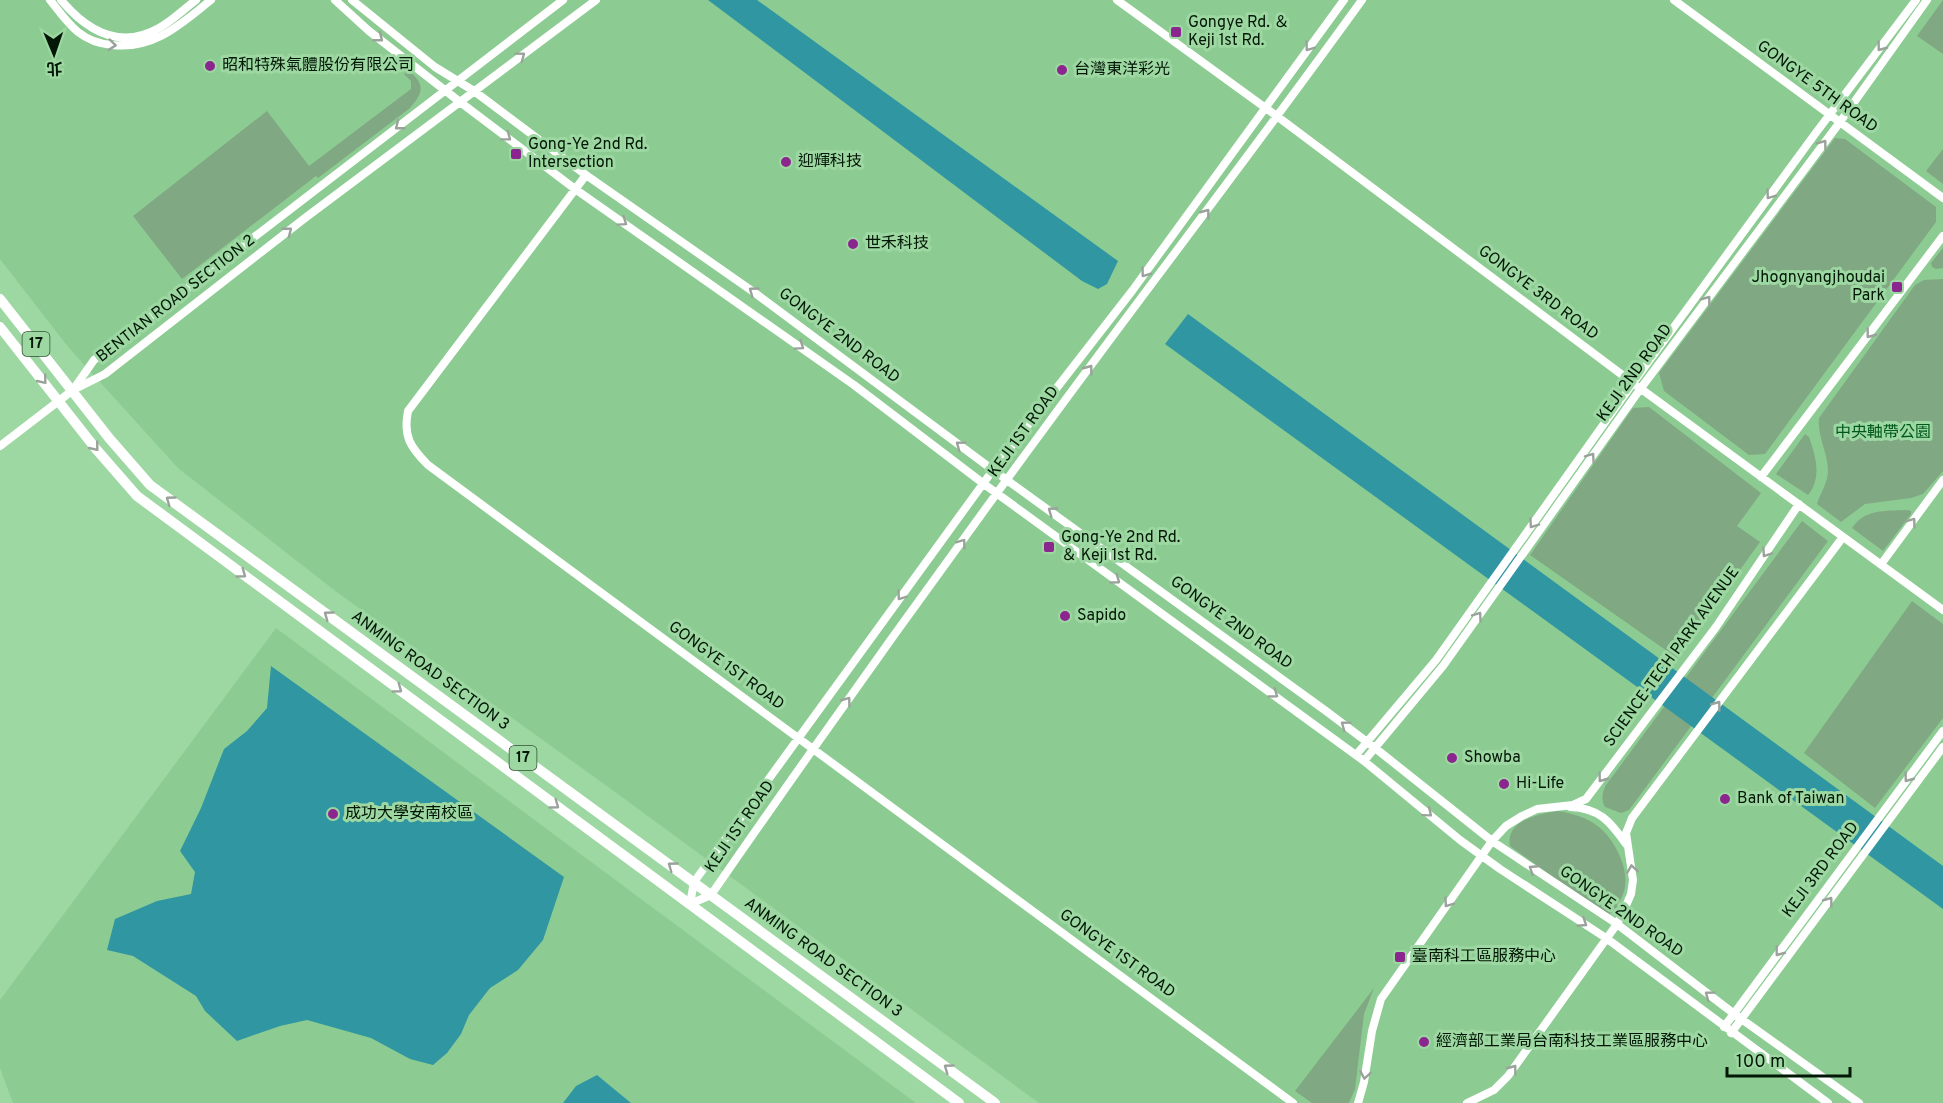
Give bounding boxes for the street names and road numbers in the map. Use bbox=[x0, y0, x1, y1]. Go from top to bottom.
street label: GONGYE 5TH ROAD bbox=[1753, 36, 1881, 138]
street label: BENTIAN ROAD SECTION 2 bbox=[93, 231, 259, 367]
street label: GONGYE 3RD ROAD bbox=[1474, 241, 1602, 345]
street label: GONGYE 2ND ROAD bbox=[774, 284, 904, 388]
street label: KEJI 2ND ROAD bbox=[1593, 320, 1677, 426]
road number: 17 bbox=[22, 332, 50, 356]
street label: KEJI 1ST ROAD bbox=[984, 383, 1064, 481]
street label: SCIENCE-TECH PARK AVENUE bbox=[1600, 563, 1744, 751]
street label: GONGYE 2ND ROAD bbox=[1166, 572, 1296, 674]
street label: ANMING ROAD SECTION 3 bbox=[347, 607, 513, 735]
street label: GONGYE 1ST ROAD bbox=[664, 617, 788, 715]
road number: 17 bbox=[510, 746, 536, 770]
street label: KEJI 1ST ROAD bbox=[701, 777, 779, 877]
street label: KEJI 3RD ROAD bbox=[1778, 818, 1864, 922]
street label: GONGYE 2ND ROAD bbox=[1555, 862, 1687, 962]
street label: ANMING ROAD SECTION 3 bbox=[740, 894, 906, 1022]
street label: GONGYE 1ST ROAD bbox=[1055, 905, 1179, 1003]

